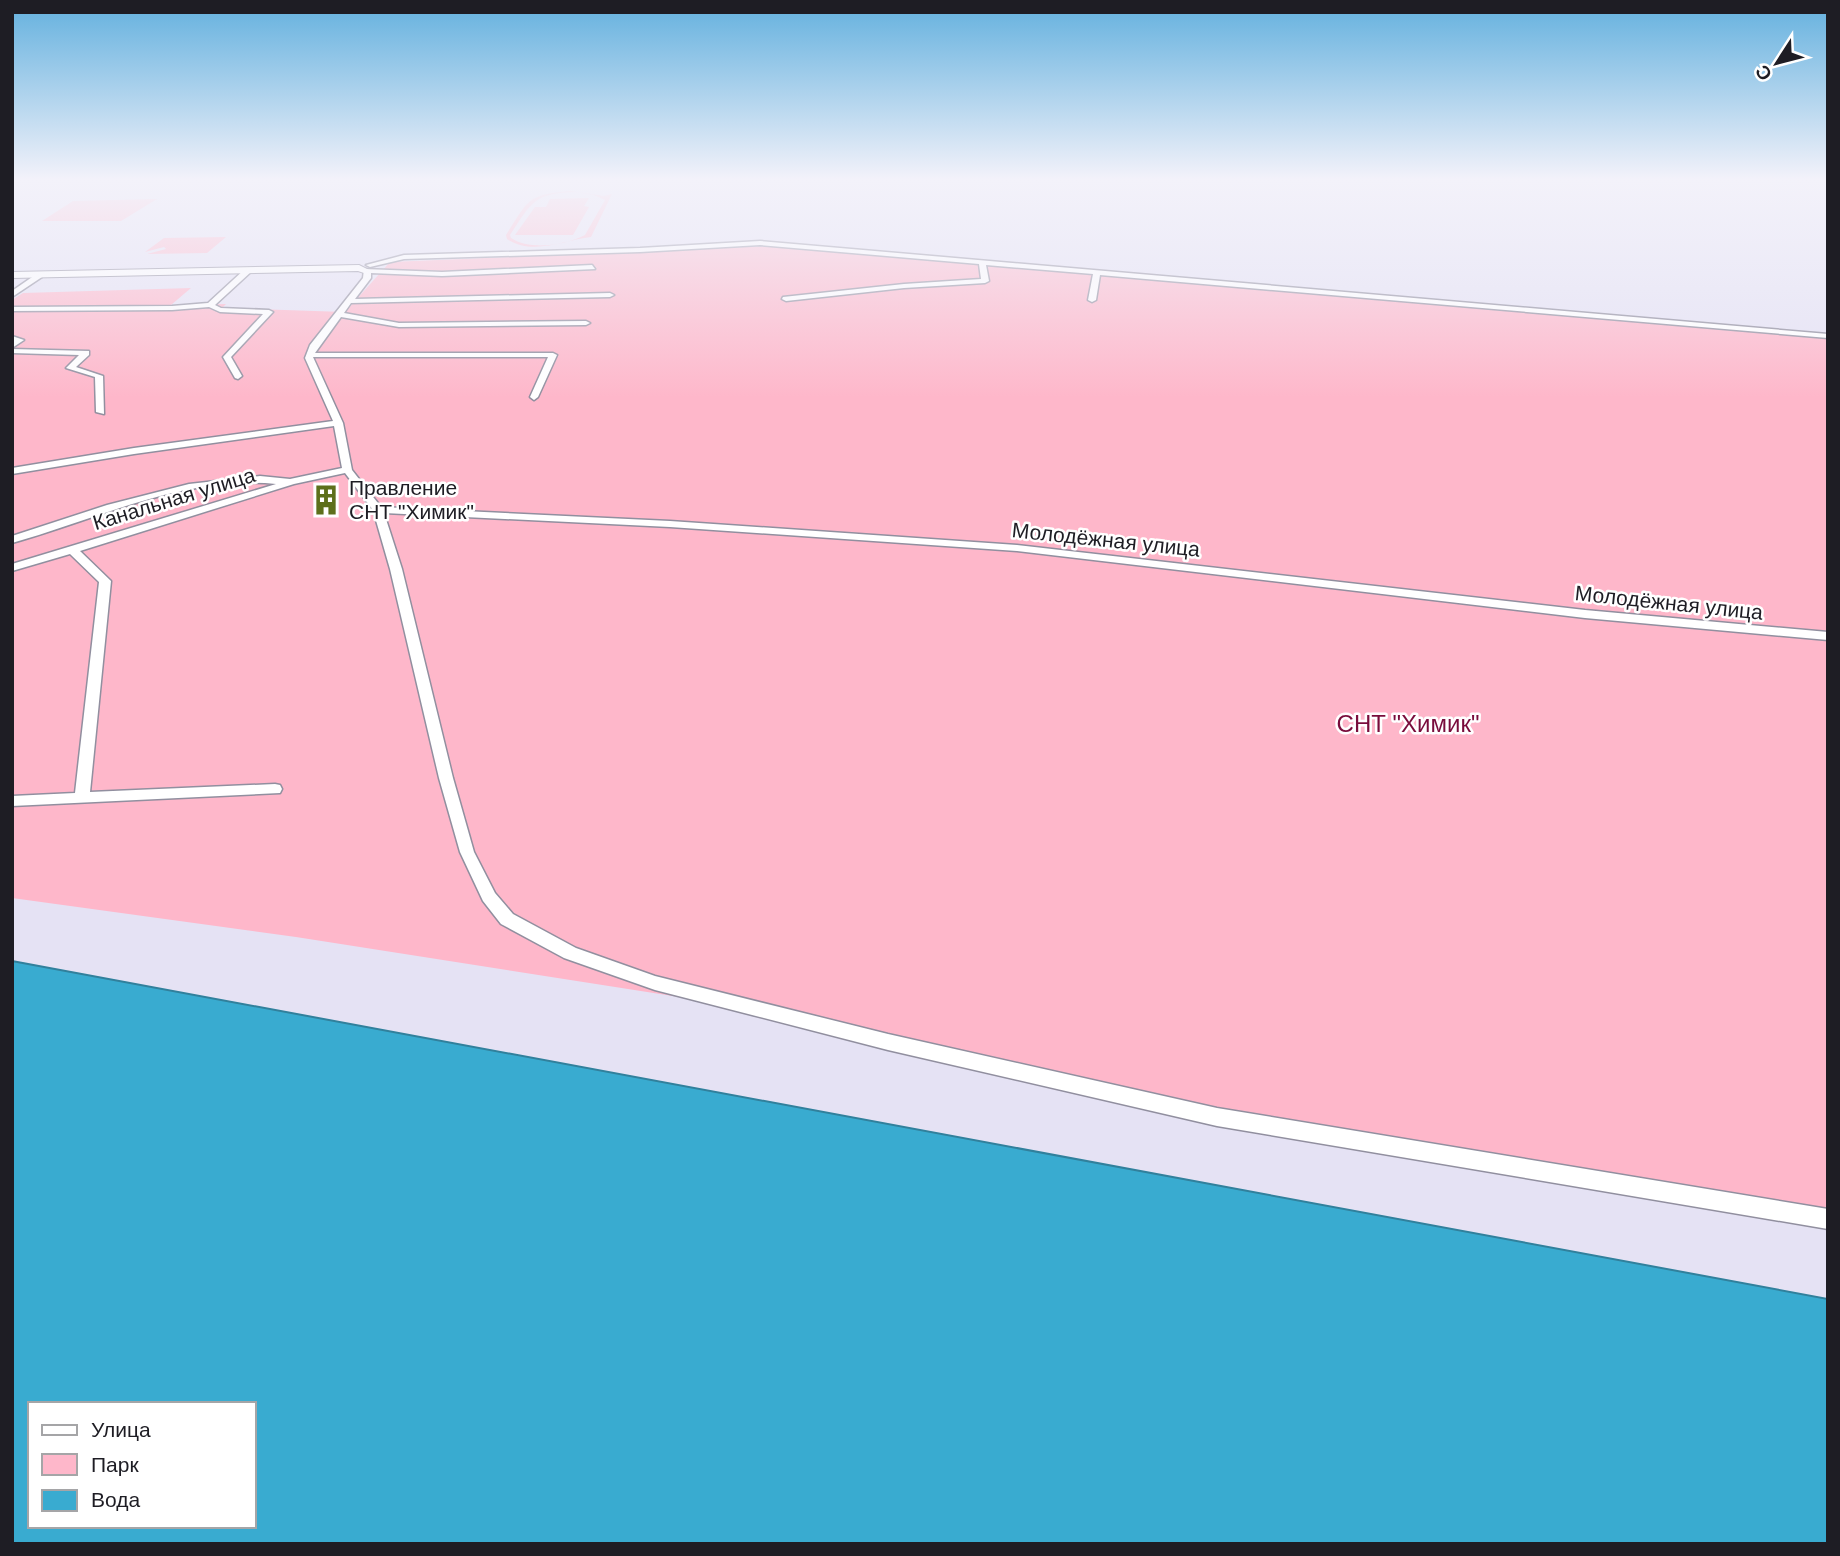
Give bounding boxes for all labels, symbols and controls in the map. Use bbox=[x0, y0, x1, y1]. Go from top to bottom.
north arrow bbox=[1742, 28, 1812, 98]
text: С bbox=[1751, 61, 1776, 84]
street label: Канальная улица bbox=[90, 463, 258, 534]
place label: Правление СНТ "Химик" bbox=[349, 476, 474, 523]
building icon: Правление СНТ "Химик" bbox=[309, 483, 343, 517]
street label: Молодёжная улица bbox=[1011, 518, 1201, 561]
street label: Молодёжная улица bbox=[1574, 581, 1764, 624]
park label: СНТ "Химик" bbox=[1337, 710, 1479, 737]
legend bbox=[28, 1402, 256, 1528]
text: Улица bbox=[91, 1418, 151, 1441]
text: Парк bbox=[91, 1453, 139, 1476]
text: Вода bbox=[91, 1488, 140, 1511]

